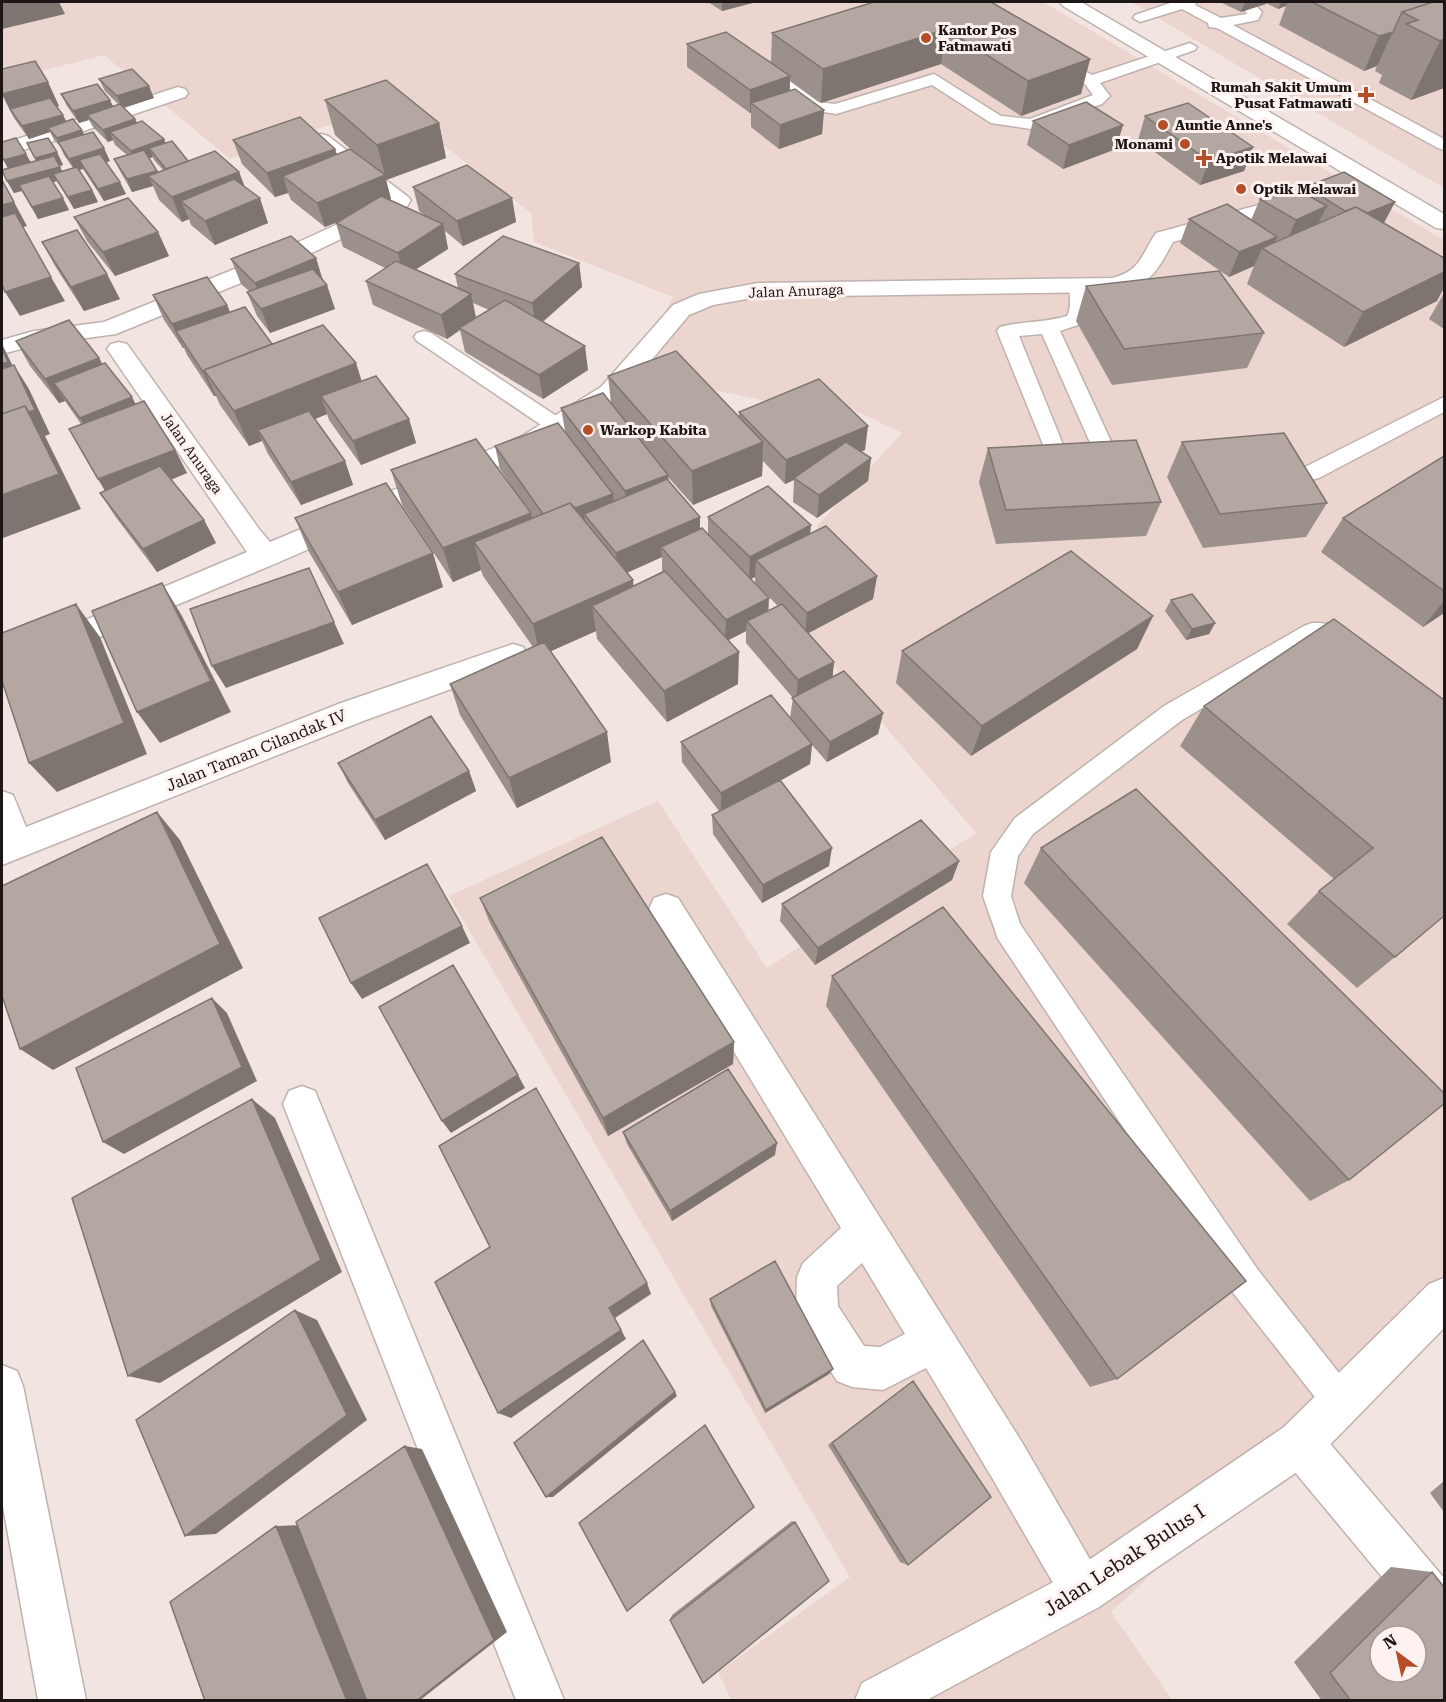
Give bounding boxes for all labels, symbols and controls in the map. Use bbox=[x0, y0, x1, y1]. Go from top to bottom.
place label: Kantor Pos Fatmawati bbox=[938, 22, 1017, 54]
marker: Kantor Pos Fatmawati bbox=[919, 31, 933, 45]
place label: Rumah Sakit Umum Pusat Fatmawati bbox=[1211, 79, 1353, 111]
marker: Rumah Sakit Umum Pusat Fatmawati bbox=[1357, 86, 1375, 104]
place label: Auntie Anne's bbox=[1175, 117, 1272, 133]
marker: Auntie Anne's bbox=[1156, 118, 1170, 132]
place label: Monami bbox=[1115, 136, 1173, 152]
marker: Monami bbox=[1178, 137, 1192, 151]
place label: Apotik Melawai bbox=[1216, 150, 1327, 166]
marker: Apotik Melawai bbox=[1197, 151, 1211, 165]
place label: Optik Melawai bbox=[1253, 181, 1356, 197]
marker: Optik Melawai bbox=[1234, 182, 1248, 196]
street label: Jalan Anuraga bbox=[748, 281, 844, 301]
street label: Jalan Anuraga bbox=[158, 409, 226, 497]
place label: Warkop Kabita bbox=[600, 422, 707, 438]
marker: Warkop Kabita bbox=[581, 423, 595, 437]
street label: Jalan Taman Cilandak IV bbox=[164, 705, 350, 795]
street label: Jalan Lebak Bulus I bbox=[1039, 1499, 1209, 1621]
north arrow bbox=[1368, 1624, 1428, 1684]
text: N bbox=[1380, 1631, 1400, 1653]

